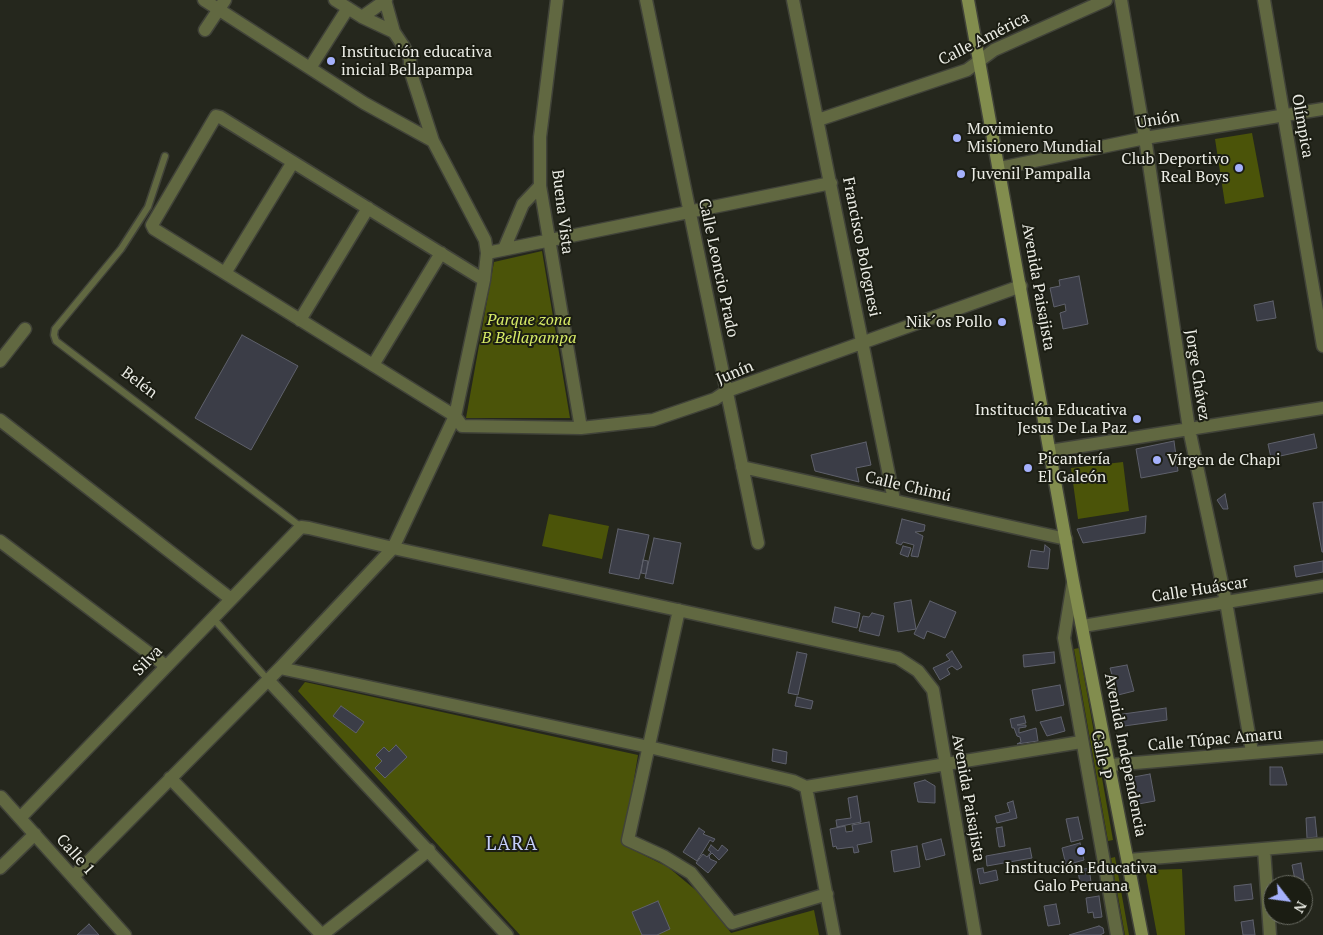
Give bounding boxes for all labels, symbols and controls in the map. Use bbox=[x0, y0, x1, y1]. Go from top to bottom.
street label: Calle América bbox=[935, 8, 1033, 70]
place label: Institución educativa inicial Bellapampa bbox=[341, 42, 492, 80]
marker: Institución educativa inicial Bellapampa bbox=[325, 55, 337, 67]
street label: Olímpica bbox=[1287, 92, 1317, 160]
street label: Unión bbox=[1135, 107, 1181, 133]
place label: Movimiento Misionero Mundial bbox=[967, 119, 1102, 157]
marker: Movimiento Misionero Mundial bbox=[951, 132, 963, 144]
place label: Club Deportivo Real Boys bbox=[1121, 149, 1229, 187]
marker: Club Deportivo Real Boys bbox=[1233, 162, 1245, 174]
place label: Juvenil Pampalla bbox=[971, 164, 1091, 184]
marker: Juvenil Pampalla bbox=[955, 168, 967, 180]
street label: Buena Vista bbox=[547, 169, 577, 255]
street label: Francisco Bolognesi bbox=[838, 176, 884, 318]
street label: Calle Leoncio Prado bbox=[694, 197, 742, 339]
street label: Avenida Paisajista bbox=[1017, 222, 1059, 352]
park label: Parque zona B Bellapampa bbox=[481, 310, 577, 348]
place label: Nik´os Pollo bbox=[906, 312, 992, 332]
marker: Nik´os Pollo bbox=[996, 316, 1008, 328]
street label: Jorge Chávez bbox=[1180, 328, 1214, 422]
street label: Junín bbox=[714, 357, 756, 389]
street label: Belén bbox=[117, 363, 161, 403]
place label: Institución Educativa Jesus De La Paz bbox=[975, 400, 1127, 438]
marker: Institución Educativa Jesus De La Paz bbox=[1131, 413, 1143, 425]
place label: Picantería El Galeón bbox=[1038, 449, 1110, 487]
place label: Vírgen de Chapi bbox=[1167, 450, 1281, 470]
marker: Vírgen de Chapi bbox=[1151, 454, 1163, 466]
marker: Picantería El Galeón bbox=[1022, 462, 1034, 474]
street label: Calle Chimú bbox=[863, 468, 953, 506]
street label: Calle Huáscar bbox=[1150, 573, 1250, 607]
street label: Silva bbox=[129, 642, 167, 680]
street label: Avenida Independencia bbox=[1100, 672, 1150, 838]
street label: Calle Túpac Amaru bbox=[1147, 725, 1283, 755]
street label: Calle P bbox=[1087, 729, 1115, 781]
street label: Avenida Paisajista bbox=[947, 733, 989, 863]
street label: Calle 1 bbox=[52, 831, 98, 879]
district label: LARA bbox=[485, 834, 539, 856]
marker: Institución Educativa Galo Peruana bbox=[1075, 845, 1087, 857]
place label: Institución Educativa Galo Peruana bbox=[1005, 858, 1157, 896]
north arrow bbox=[1263, 875, 1313, 925]
text: N bbox=[1290, 898, 1311, 917]

